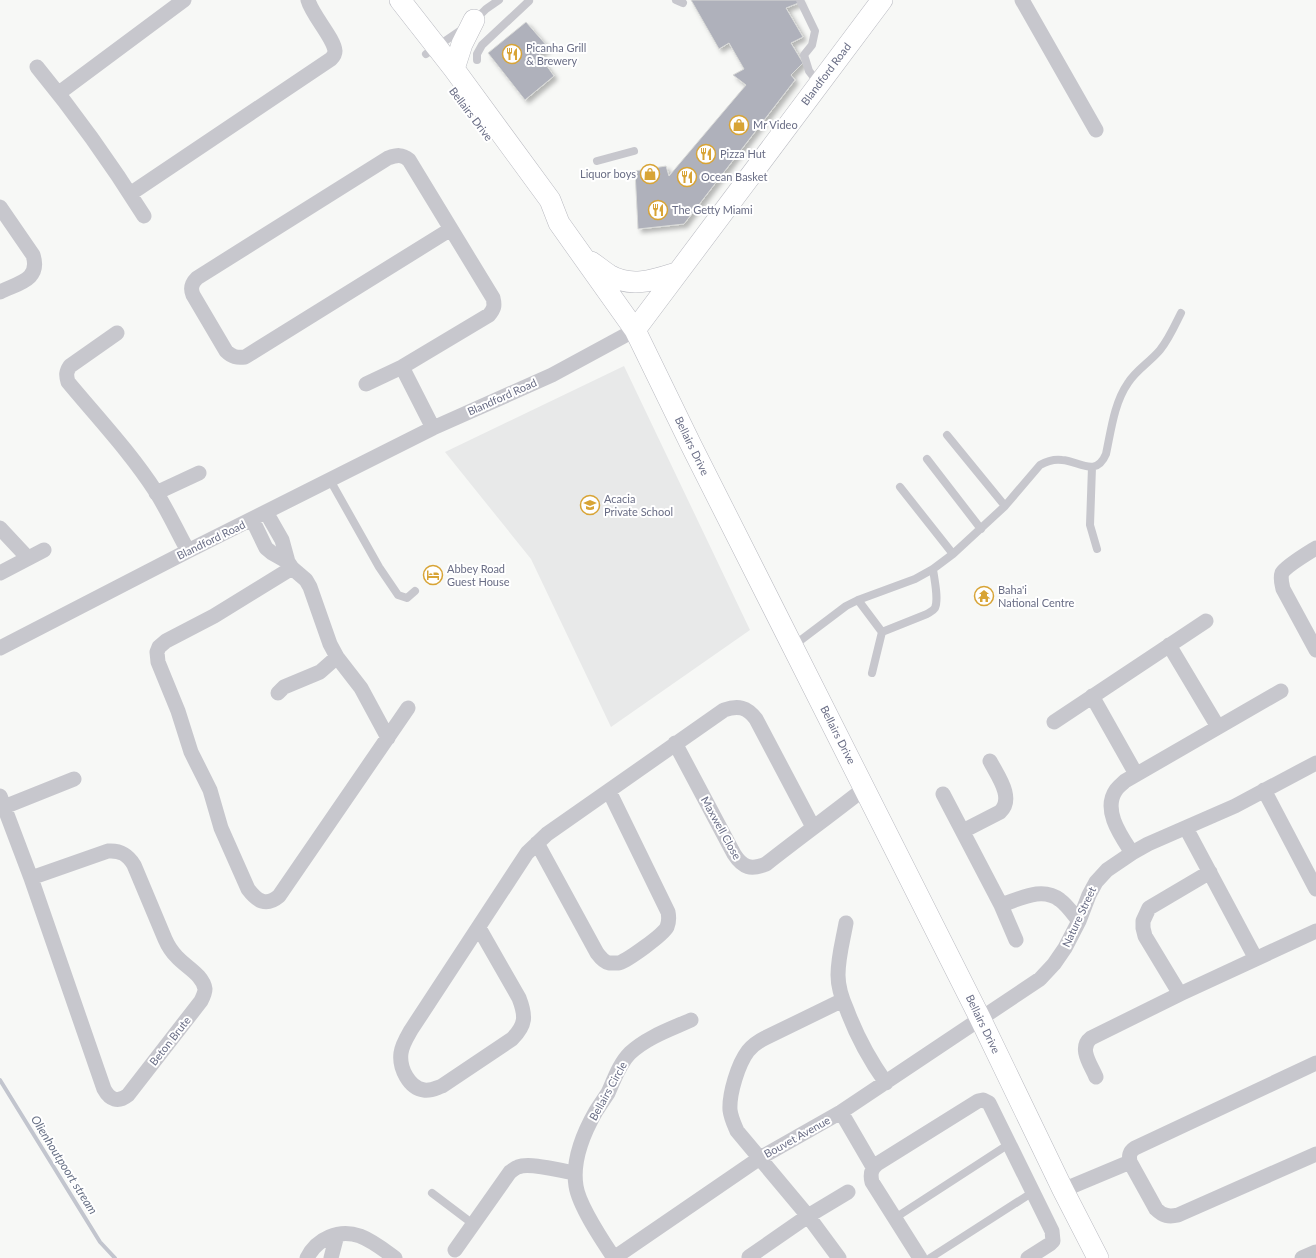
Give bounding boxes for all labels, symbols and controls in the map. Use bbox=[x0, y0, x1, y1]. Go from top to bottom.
street label: Blandford Road bbox=[798, 40, 853, 107]
place label: Picanha Grill & Brewery bbox=[526, 41, 586, 67]
restaurant icon: Picanha Grill & Brewery bbox=[501, 43, 523, 65]
street label: Bellairs Drive bbox=[447, 84, 496, 143]
shop icon: Mr Video bbox=[728, 114, 750, 136]
place label: Mr Video bbox=[753, 118, 798, 131]
restaurant icon: Pizza Hut bbox=[695, 143, 717, 165]
place label: Pizza Hut bbox=[720, 147, 766, 160]
shop icon: Liquor boys bbox=[639, 163, 661, 185]
restaurant icon: Ocean Basket bbox=[676, 166, 698, 188]
place label: Liquor boys bbox=[580, 167, 636, 180]
place label: Ocean Basket bbox=[701, 170, 767, 183]
restaurant icon: The Getty Miami bbox=[647, 199, 669, 221]
place label: The Getty Miami bbox=[672, 203, 753, 216]
street label: Blandford Road bbox=[465, 375, 538, 418]
street label: Bellairs Drive bbox=[673, 414, 712, 478]
place label: Acacia Private School bbox=[604, 492, 673, 518]
school or university icon: Acacia Private School bbox=[579, 494, 601, 516]
street label: Blandford Road bbox=[174, 517, 247, 562]
place label: Abbey Road Guest House bbox=[447, 562, 510, 588]
hotel icon: Abbey Road Guest House bbox=[422, 564, 444, 586]
place label: Baha'i National Centre bbox=[998, 583, 1074, 609]
temple icon: Baha'i National Centre bbox=[973, 585, 995, 607]
street label: Bellairs Drive bbox=[818, 703, 859, 766]
street label: Maxwell Close bbox=[699, 794, 744, 862]
street label: Nature Street bbox=[1059, 885, 1098, 949]
street label: Bellairs Drive bbox=[964, 992, 1003, 1056]
street label: Beton Brute bbox=[146, 1013, 193, 1068]
street label: Bellairs Circle bbox=[586, 1059, 629, 1122]
water label: Olienhoutpoort stream bbox=[28, 1112, 101, 1217]
street label: Bouvet Avenue bbox=[761, 1113, 832, 1160]

